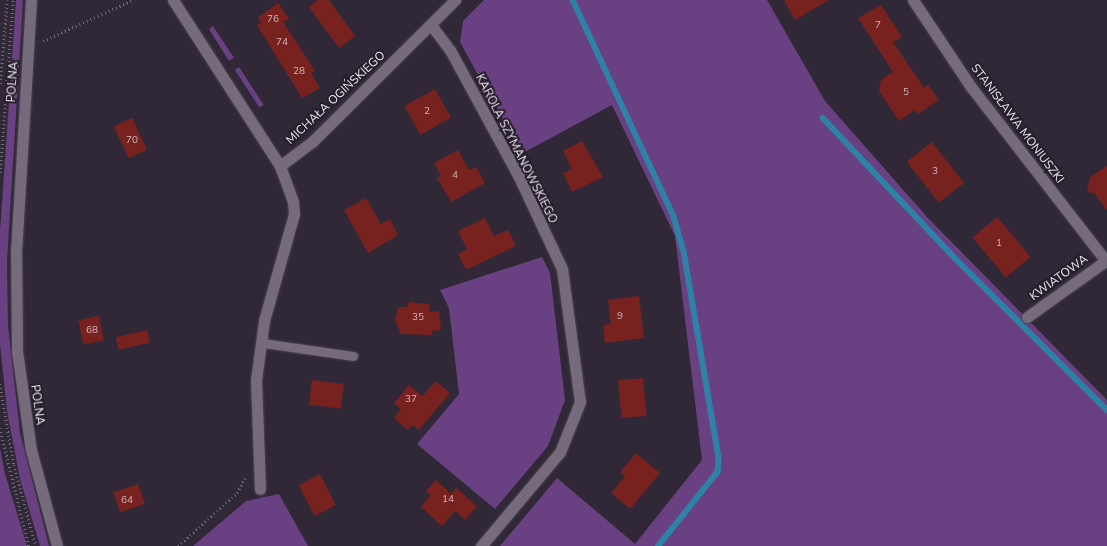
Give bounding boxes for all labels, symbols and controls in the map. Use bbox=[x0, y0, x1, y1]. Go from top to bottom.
house number: 76 bbox=[267, 14, 279, 26]
house number: 7 bbox=[875, 20, 881, 32]
house number: 74 bbox=[276, 37, 288, 49]
street label: MICHAŁA OGIŃSKIEGO bbox=[284, 48, 388, 148]
street label: POLNA bbox=[4, 61, 22, 103]
street label: STANISŁAWA MONIUSZKI bbox=[967, 62, 1067, 186]
house number: 28 bbox=[293, 66, 305, 78]
street label: KAROLA SZYMANOWSKIEGO bbox=[472, 72, 560, 226]
house number: 5 bbox=[903, 87, 909, 99]
house number: 2 bbox=[424, 106, 430, 118]
house number: 70 bbox=[126, 135, 138, 147]
house number: 3 bbox=[932, 166, 938, 178]
house number: 4 bbox=[452, 170, 458, 182]
house number: 1 bbox=[996, 238, 1002, 250]
street label: KWIATOWA bbox=[1027, 252, 1091, 304]
house number: 9 bbox=[617, 311, 623, 323]
house number: 35 bbox=[412, 312, 424, 324]
house number: 68 bbox=[86, 325, 98, 337]
street label: POLNA bbox=[27, 384, 47, 426]
house number: 37 bbox=[405, 394, 417, 406]
house number: 14 bbox=[442, 494, 454, 506]
house number: 64 bbox=[121, 495, 133, 507]

